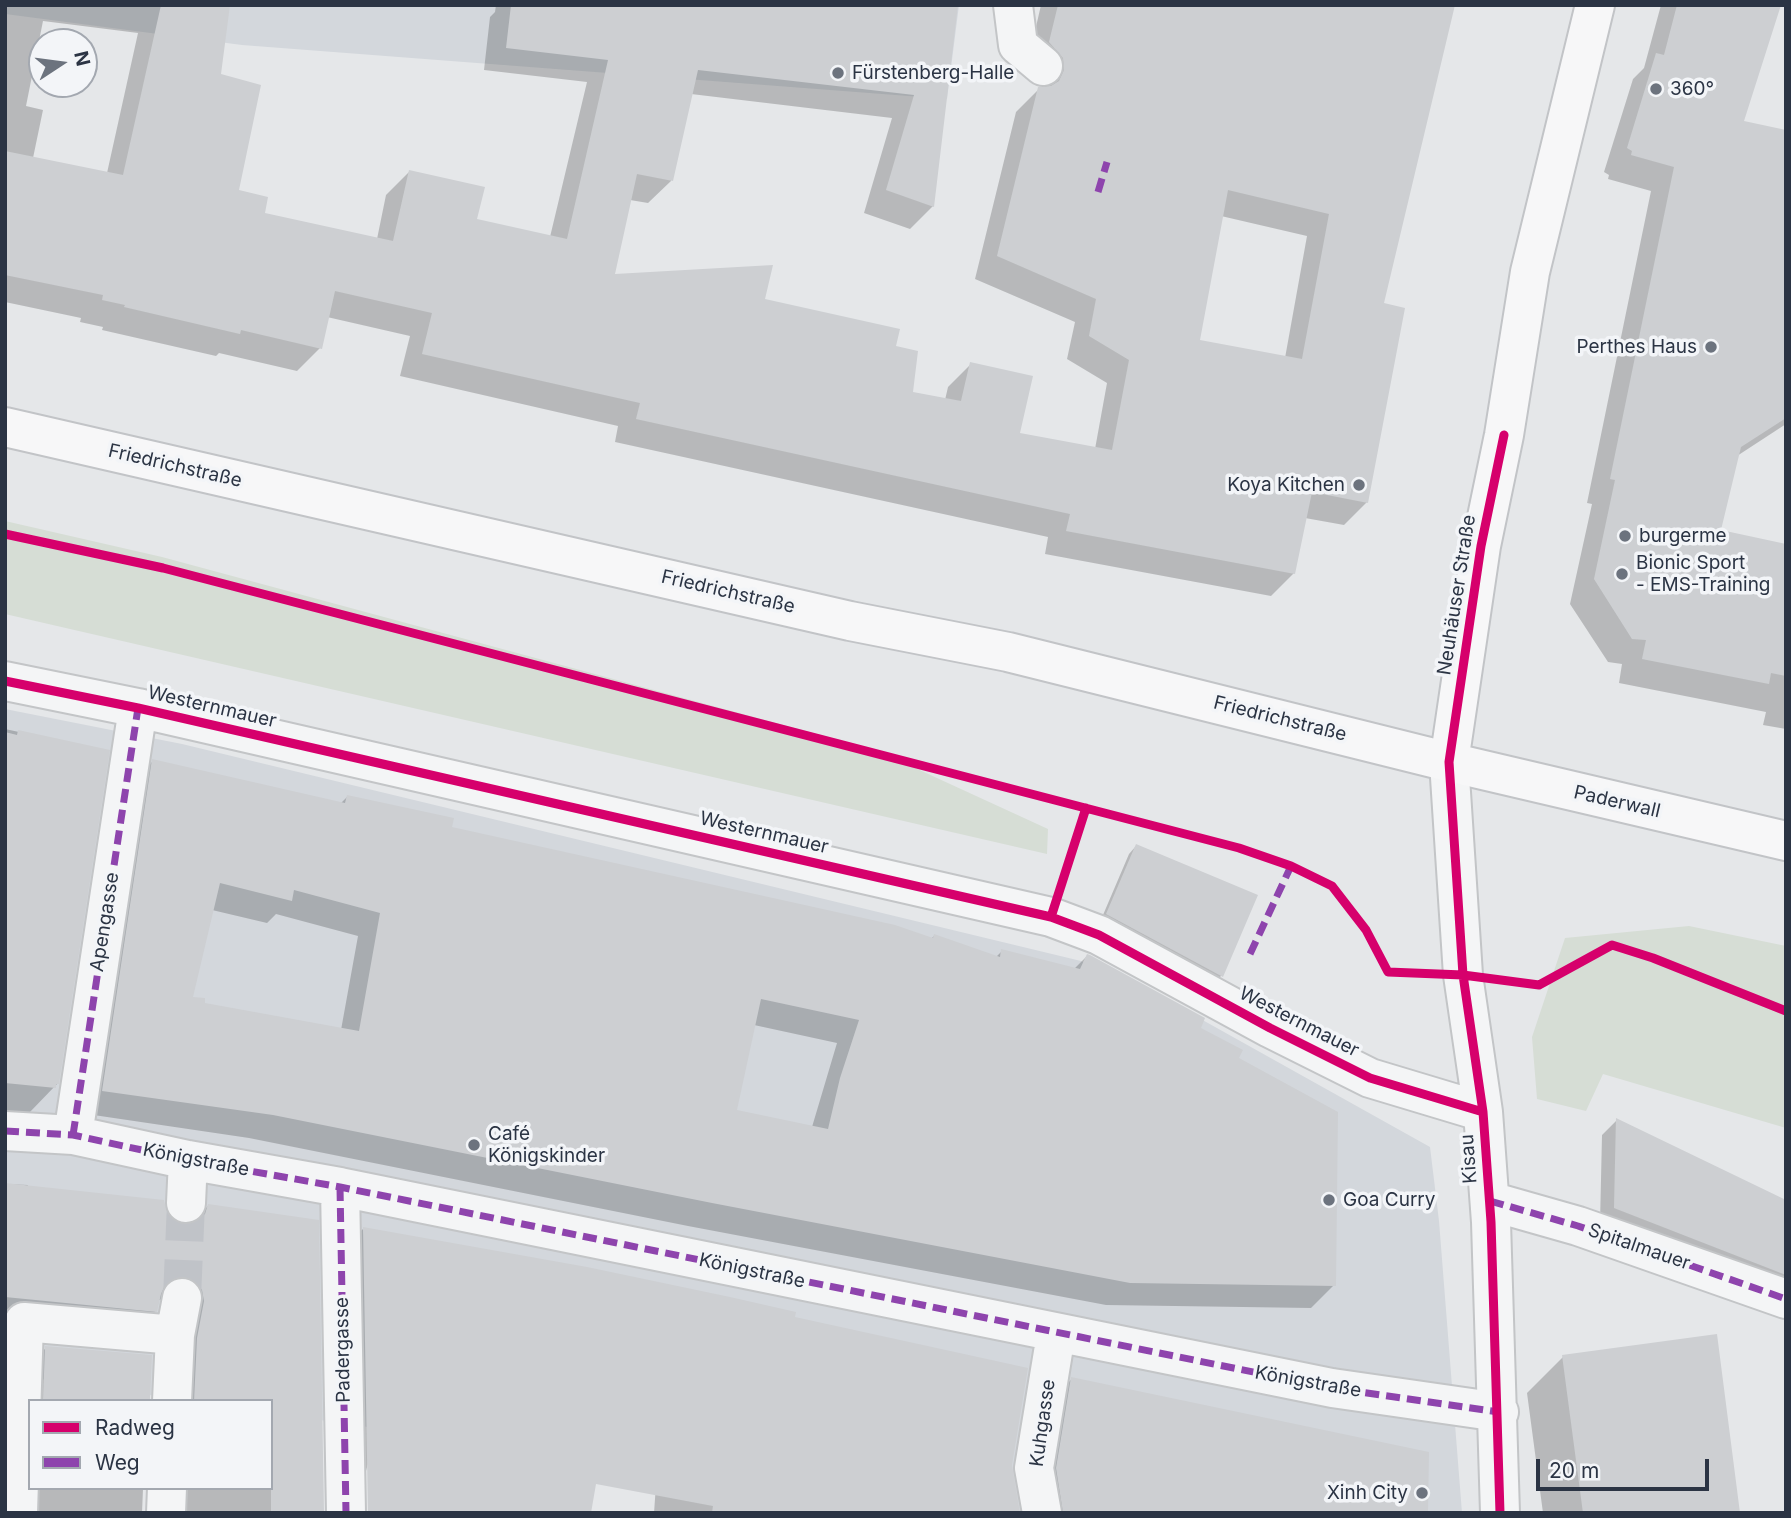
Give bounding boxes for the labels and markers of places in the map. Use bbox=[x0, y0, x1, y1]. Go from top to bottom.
place label: Fürstenberg-Halle bbox=[852, 62, 1014, 84]
marker: Fürstenberg-Halle bbox=[830, 65, 846, 81]
place label: 360° bbox=[1670, 78, 1714, 100]
marker: 360° bbox=[1648, 81, 1664, 97]
place label: Perthes Haus bbox=[1576, 336, 1697, 358]
marker: Perthes Haus bbox=[1703, 339, 1719, 355]
place label: Koya Kitchen bbox=[1227, 474, 1345, 496]
marker: Koya Kitchen bbox=[1351, 477, 1367, 493]
place label: burgerme bbox=[1639, 525, 1727, 547]
marker: burgerme bbox=[1617, 528, 1633, 544]
place label: Bionic Sport - EMS-Training bbox=[1636, 552, 1771, 596]
marker: Bionic Sport - EMS-Training bbox=[1614, 566, 1630, 582]
place label: Café Königskinder bbox=[488, 1123, 605, 1167]
marker: Café Königskinder bbox=[466, 1137, 482, 1153]
place label: Goa Curry bbox=[1343, 1189, 1435, 1211]
marker: Goa Curry bbox=[1321, 1192, 1337, 1208]
place label: Xinh City bbox=[1327, 1482, 1408, 1504]
marker: Xinh City bbox=[1414, 1485, 1430, 1501]

